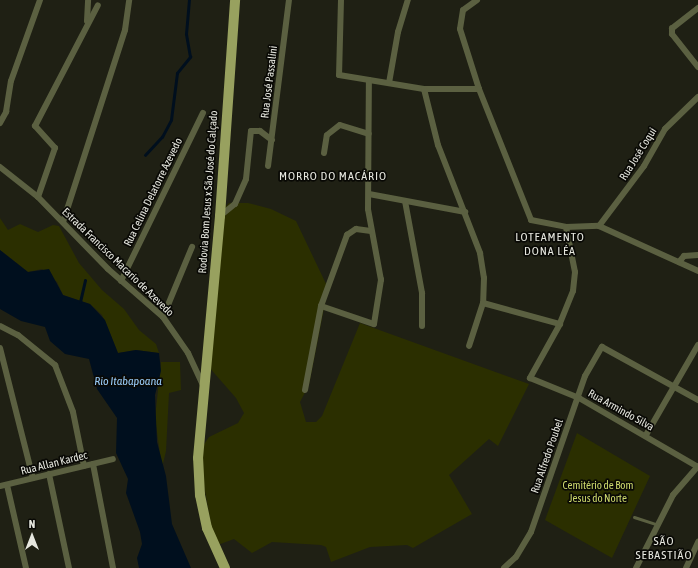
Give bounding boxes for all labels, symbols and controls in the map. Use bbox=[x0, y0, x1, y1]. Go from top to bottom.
street label: Rua José Passalini bbox=[258, 45, 280, 119]
street label: Rodovia Bom Jesus x São José do Calçado bbox=[196, 110, 220, 274]
street label: Rua José Coqui bbox=[617, 125, 659, 183]
street label: Rua Celina Delatorre Azevedo bbox=[121, 136, 185, 248]
district label: MORRO DO MACÁRIO bbox=[279, 170, 387, 184]
street label: Estrada Francisco Macario de Azevedo bbox=[59, 205, 177, 319]
district label: LOTEAMENTO DONA LÉA bbox=[515, 231, 585, 259]
water label: Rio Itabapoana bbox=[94, 375, 162, 389]
street label: Rua Armindo Silva bbox=[586, 386, 656, 434]
street label: Rua Alfredo Poubel bbox=[528, 417, 566, 495]
street label: Rua Allan Kardec bbox=[19, 448, 89, 478]
park label: Cemitério de Bom Jesus do Norte bbox=[563, 479, 633, 505]
north arrow bbox=[12, 516, 52, 556]
text: N bbox=[29, 518, 35, 530]
district label: SÃO SEBASTIÃO bbox=[636, 535, 692, 563]

